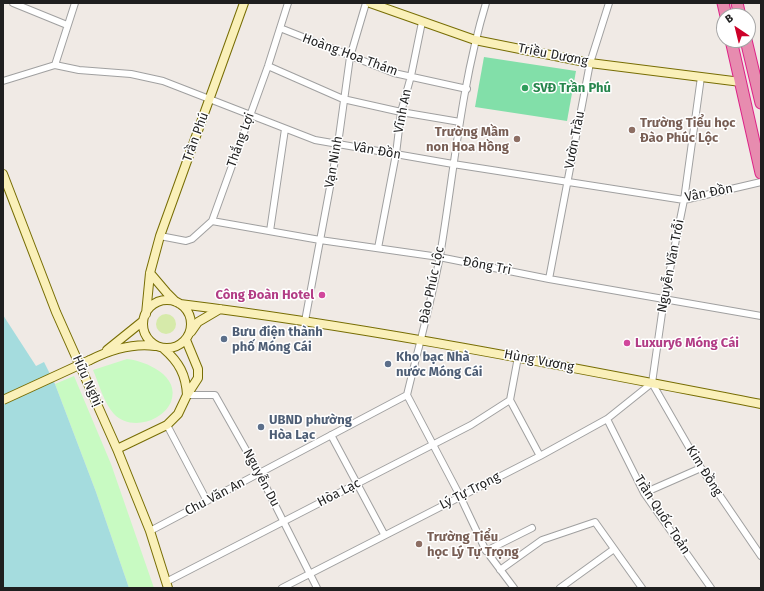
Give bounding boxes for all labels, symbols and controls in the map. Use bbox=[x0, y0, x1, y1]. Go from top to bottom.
north arrow bbox=[716, 8, 756, 48]
text: B bbox=[723, 11, 736, 26]
street label: Hoàng Hoa Thám bbox=[300, 30, 400, 80]
street label: Triều Dương bbox=[517, 41, 589, 69]
place label: SVĐ Trần Phú bbox=[533, 80, 611, 96]
marker: SVĐ Trần Phú bbox=[520, 83, 530, 93]
street label: Vĩnh An bbox=[391, 88, 415, 134]
street label: Trần Phú bbox=[180, 110, 212, 164]
street label: Vườn Trầu bbox=[562, 110, 588, 170]
street label: Thắng Lợi bbox=[224, 111, 258, 169]
place label: Trường Tiểu học Đào Phúc Lộc bbox=[640, 115, 736, 146]
place label: Trường Mầm non Hoa Hồng bbox=[426, 124, 509, 155]
marker: Trường Tiểu học Đào Phúc Lộc bbox=[627, 125, 637, 135]
marker: Trường Mầm non Hoa Hồng bbox=[512, 134, 522, 144]
street label: Vạn Ninh bbox=[322, 135, 346, 189]
street label: Vân Đồn bbox=[352, 139, 402, 163]
street label: Vân Đồn bbox=[684, 181, 734, 205]
street label: Nguyễn Văn Trỗi bbox=[654, 218, 688, 314]
street label: Đào Phúc Lộc bbox=[416, 245, 448, 325]
street label: Đông Trì bbox=[461, 254, 513, 278]
place label: Công Đoàn Hotel bbox=[216, 287, 314, 303]
marker: Công Đoàn Hotel bbox=[317, 290, 327, 300]
place label: Bưu điện thành phố Móng Cái bbox=[232, 324, 323, 355]
marker: Bưu điện thành phố Móng Cái bbox=[219, 334, 229, 344]
place label: Luxury6 Móng Cái bbox=[635, 335, 739, 351]
marker: Luxury6 Móng Cái bbox=[622, 338, 632, 348]
street label: Hùng Vương bbox=[503, 347, 575, 375]
place label: Kho bạc Nhà nước Móng Cái bbox=[396, 349, 482, 380]
street label: Hữu Nghị bbox=[69, 353, 105, 409]
marker: Kho bạc Nhà nước Móng Cái bbox=[383, 359, 393, 369]
place label: UBND phường Hòa Lạc bbox=[269, 412, 352, 443]
marker: UBND phường Hòa Lạc bbox=[256, 422, 266, 432]
street label: Kim Đồng bbox=[682, 443, 726, 499]
street label: Nguyễn Du bbox=[239, 446, 283, 510]
street label: Lý Tự Trọng bbox=[437, 469, 503, 513]
street label: Trần Quốc Toản bbox=[631, 473, 693, 557]
street label: Chu Văn An bbox=[182, 475, 248, 519]
street label: Hòa Lạc bbox=[315, 476, 363, 510]
place label: Trường Tiểu học Lý Tự Trọng bbox=[427, 529, 519, 560]
marker: Trường Tiểu học Lý Tự Trọng bbox=[414, 539, 424, 549]

